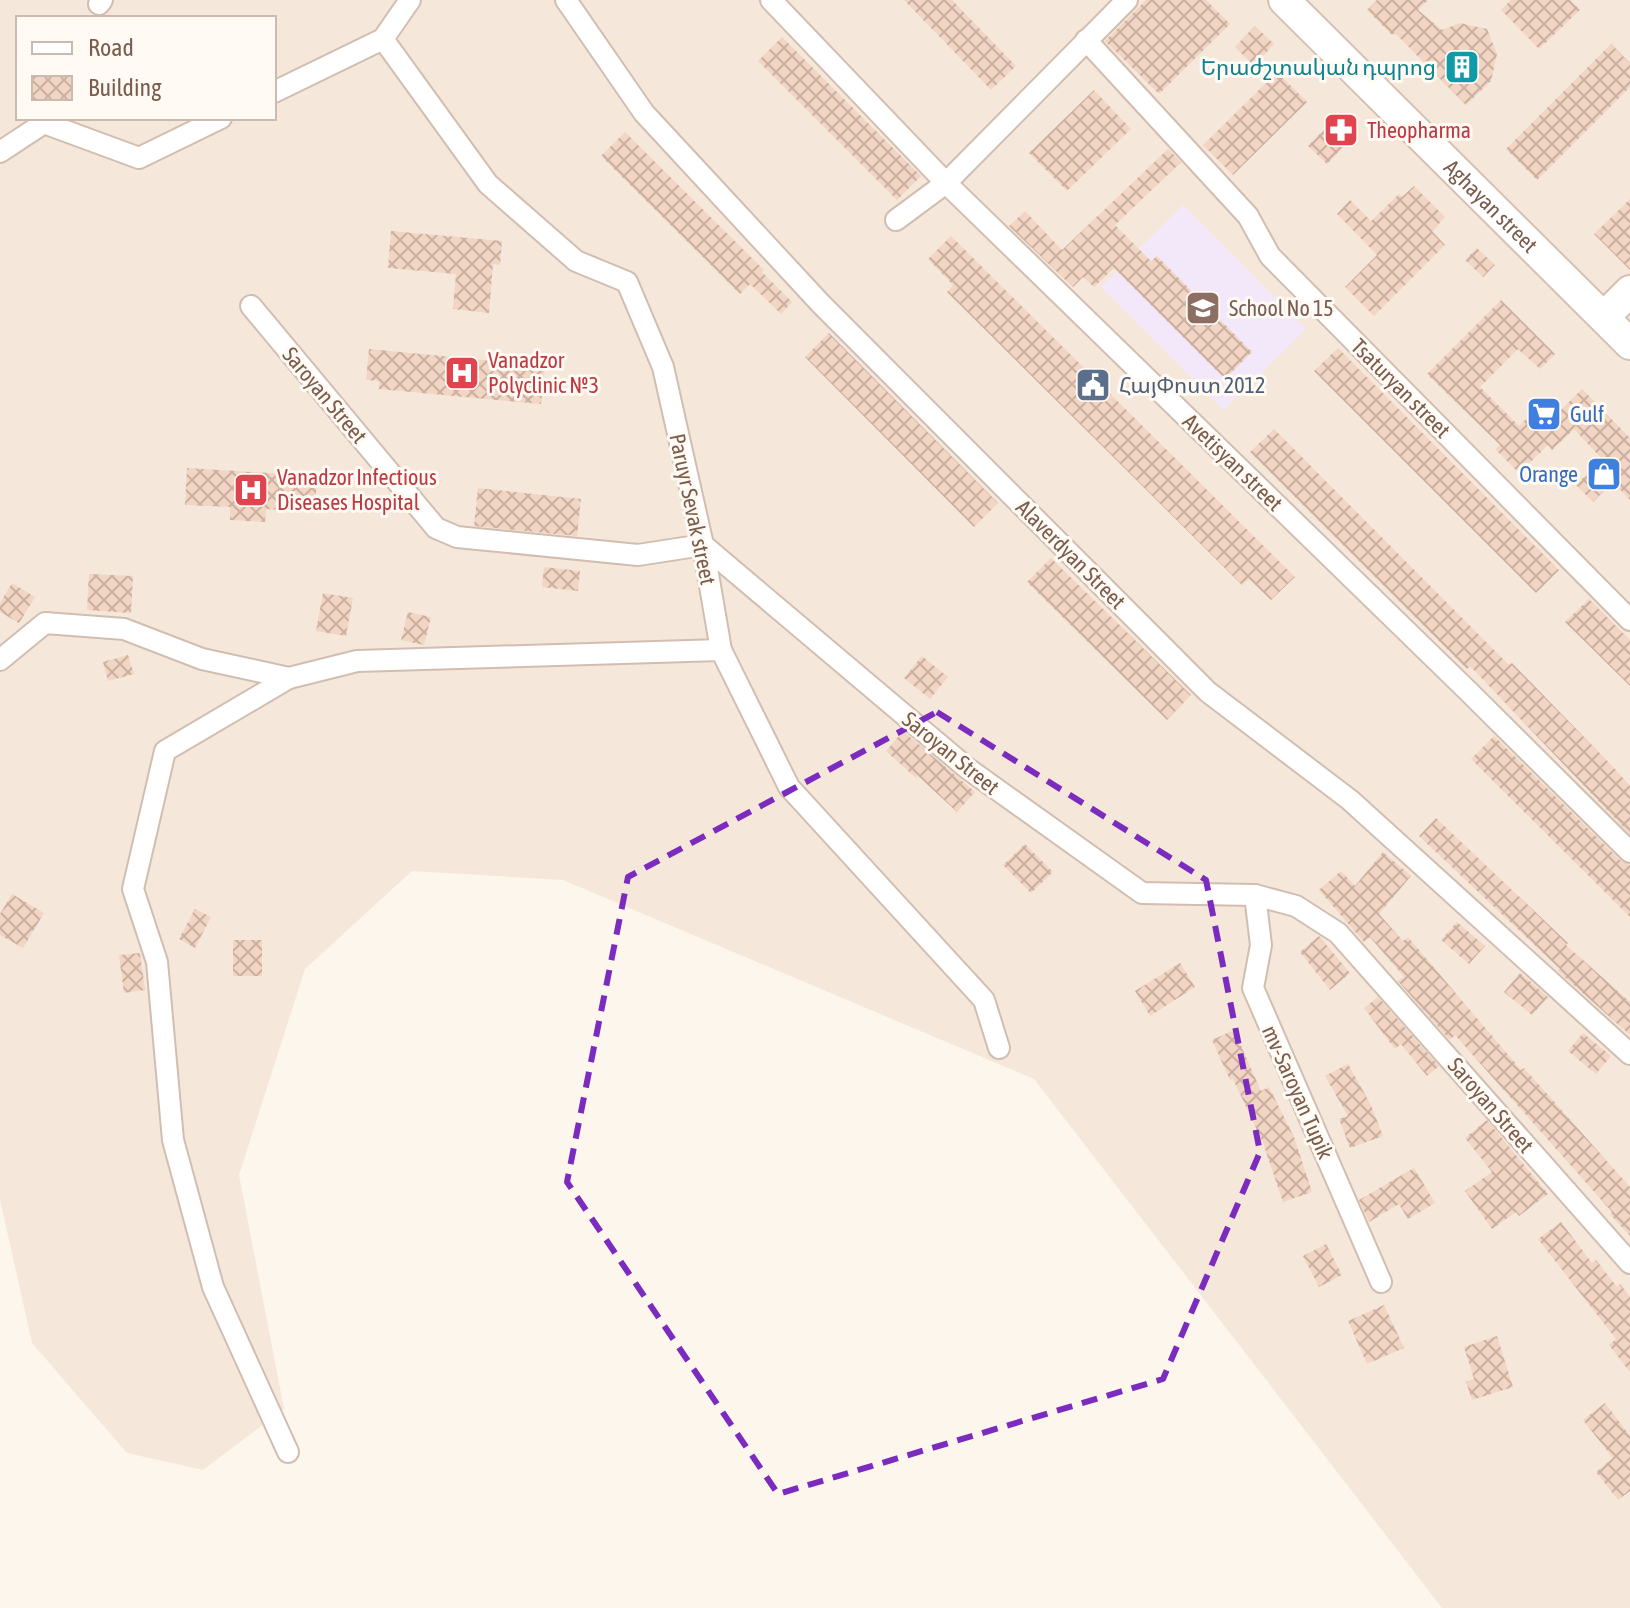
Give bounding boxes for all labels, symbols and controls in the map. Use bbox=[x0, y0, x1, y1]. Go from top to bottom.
legend bbox=[16, 16, 276, 120]
text: Road bbox=[88, 34, 134, 61]
building icon: Երաժշտական դպրոց bbox=[1443, 48, 1481, 86]
place label: Երաժշտական դպրոց bbox=[1201, 54, 1436, 80]
text: Building bbox=[88, 74, 162, 101]
pharmacy icon: Theopharma bbox=[1322, 111, 1360, 149]
place label: Theopharma bbox=[1367, 117, 1471, 143]
street label: Aghayan street bbox=[1439, 154, 1543, 258]
school or university icon: School No 15 bbox=[1184, 289, 1222, 327]
place label: School No 15 bbox=[1229, 295, 1334, 321]
street label: Tsaturyan street bbox=[1346, 333, 1456, 443]
street label: Saroyan Street bbox=[277, 342, 373, 448]
place label: Vanadzor Polyclinic №3 bbox=[488, 347, 599, 398]
hospital icon: Vanadzor Polyclinic №3 bbox=[443, 354, 481, 392]
public building icon: ՀայՓոստ 2012 bbox=[1074, 366, 1112, 404]
place label: ՀայՓոստ 2012 bbox=[1119, 372, 1265, 398]
supermarket icon: Gulf bbox=[1525, 395, 1563, 433]
place label: Gulf bbox=[1570, 401, 1604, 427]
street label: Avetisyan street bbox=[1178, 408, 1288, 516]
street label: Paruyr Sevak street bbox=[664, 431, 722, 587]
shop icon: Orange bbox=[1585, 455, 1623, 493]
place label: Orange bbox=[1519, 461, 1578, 487]
place label: Vanadzor Infectious Diseases Hospital bbox=[277, 464, 437, 515]
hospital icon: Vanadzor Infectious Diseases Hospital bbox=[232, 471, 270, 509]
street label: Alaverdyan Street bbox=[1011, 494, 1131, 614]
street label: Saroyan Street bbox=[897, 706, 1005, 800]
street label: mv-Saroyan Tupik bbox=[1257, 1021, 1339, 1163]
street label: Saroyan Street bbox=[1443, 1052, 1539, 1158]

